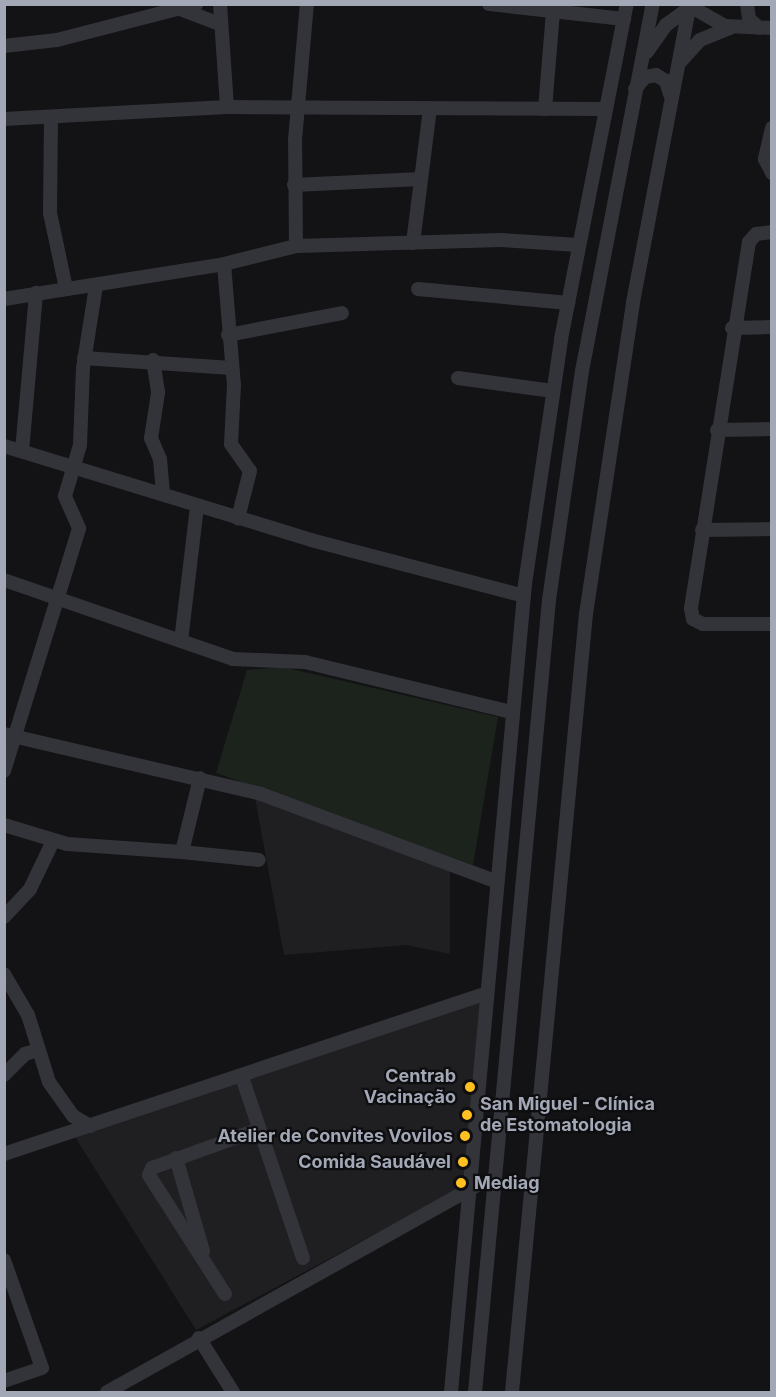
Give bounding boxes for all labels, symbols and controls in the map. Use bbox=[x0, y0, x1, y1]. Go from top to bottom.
place label: Centrab Vacinação bbox=[364, 1066, 456, 1108]
marker: Centrab Vacinação bbox=[461, 1078, 479, 1096]
place label: San Miguel - Clínica de Estomatologia bbox=[480, 1094, 655, 1136]
marker: San Miguel - Clínica de Estomatologia bbox=[458, 1106, 476, 1124]
place label: Atelier de Convites Vovilos bbox=[217, 1125, 453, 1147]
marker: Atelier de Convites Vovilos bbox=[458, 1129, 472, 1143]
place label: Comida Saudável bbox=[298, 1151, 451, 1173]
marker: Comida Saudável bbox=[456, 1155, 470, 1169]
place label: Mediag bbox=[474, 1172, 540, 1194]
marker: Mediag bbox=[452, 1174, 470, 1192]

